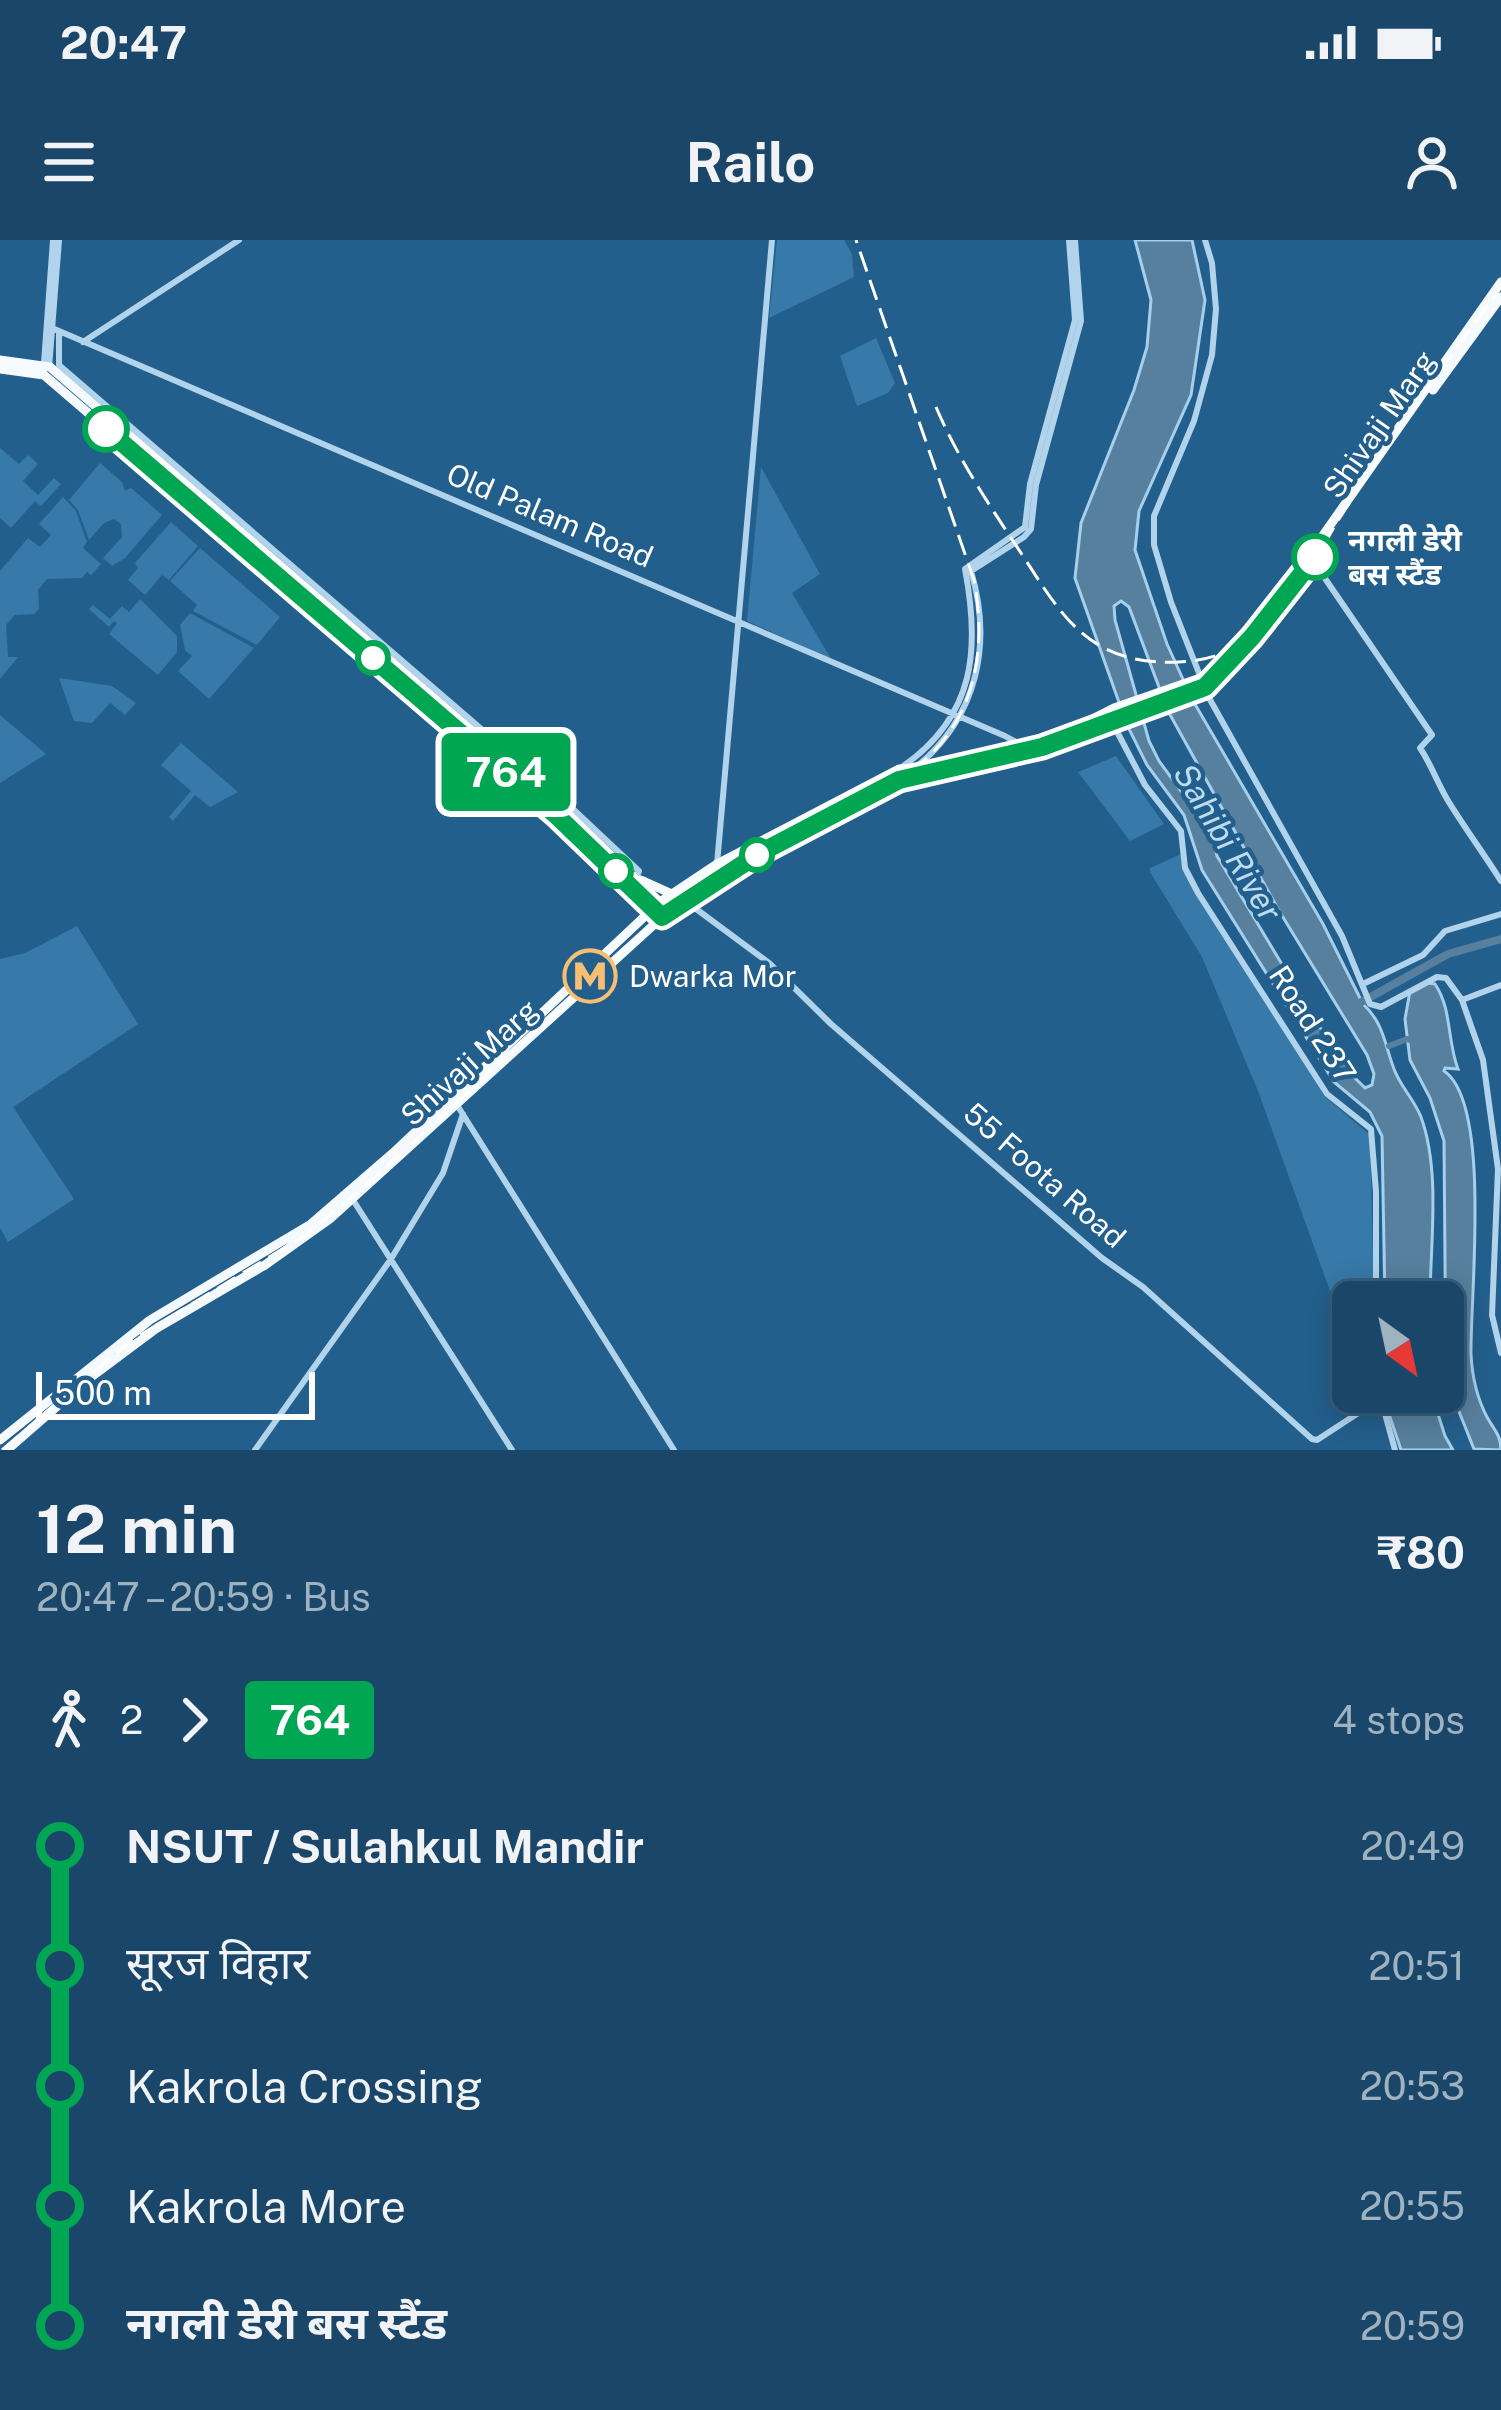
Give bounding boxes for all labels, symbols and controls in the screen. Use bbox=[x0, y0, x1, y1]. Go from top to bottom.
text: 20:47 bbox=[60, 16, 187, 69]
icon: menu bbox=[36, 129, 102, 195]
icon: person bbox=[1399, 129, 1465, 195]
text: Railo bbox=[686, 131, 815, 194]
street label: Shivaji Marg bbox=[1315, 343, 1443, 505]
unlabelled marker bbox=[84, 407, 128, 451]
street label: Old Palam Road bbox=[441, 455, 659, 575]
place label: नगली डेरी बस स्टैंड bbox=[1348, 522, 1463, 592]
marker: नगली डेरी बस स्टैंड bbox=[1293, 535, 1337, 579]
unlabelled marker bbox=[357, 642, 389, 674]
line badge: 764 bbox=[437, 733, 575, 811]
text: 764 bbox=[465, 747, 547, 796]
water label: Sahibi River bbox=[1166, 757, 1290, 928]
unlabelled marker bbox=[741, 839, 773, 871]
unlabelled marker bbox=[600, 855, 632, 887]
metro station icon: Dwarka Mor bbox=[562, 948, 618, 1004]
place label: Dwarka Mor bbox=[629, 958, 797, 994]
street label: Road 237 bbox=[1262, 959, 1364, 1089]
street label: Shivaji Marg bbox=[393, 991, 545, 1133]
street label: 55 Foota Road bbox=[957, 1095, 1133, 1255]
north arrow bbox=[1332, 1281, 1464, 1413]
map controls bbox=[1332, 1281, 1464, 1413]
scale bar bbox=[36, 1366, 315, 1419]
text: 500 m bbox=[54, 1374, 152, 1412]
text: 12 min bbox=[36, 1490, 237, 1568]
text: ₹80 bbox=[1377, 1526, 1465, 1579]
text: 20:47 – 20:59 · Bus bbox=[36, 1574, 371, 1620]
icon: walk bbox=[36, 1687, 102, 1753]
icon: forward bbox=[161, 1687, 227, 1753]
text: 764 bbox=[269, 1695, 350, 1744]
text: 2 bbox=[120, 1697, 143, 1743]
text: 4 stops bbox=[1332, 1697, 1465, 1743]
text: NSUT / Sulahkul Mandir bbox=[126, 1820, 644, 1873]
text: 20:49 bbox=[1360, 1823, 1465, 1869]
text: सूरज विहार bbox=[126, 1936, 310, 1989]
text: 20:51 bbox=[1368, 1943, 1465, 1989]
text: Kakrola Crossing bbox=[126, 2060, 483, 2113]
text: 20:53 bbox=[1360, 2063, 1465, 2109]
text: Kakrola More bbox=[126, 2180, 406, 2233]
text: 20:55 bbox=[1359, 2183, 1465, 2229]
text: नगली डेरी बस स्टैंड bbox=[126, 2296, 447, 2349]
text: 20:59 bbox=[1360, 2303, 1465, 2349]

